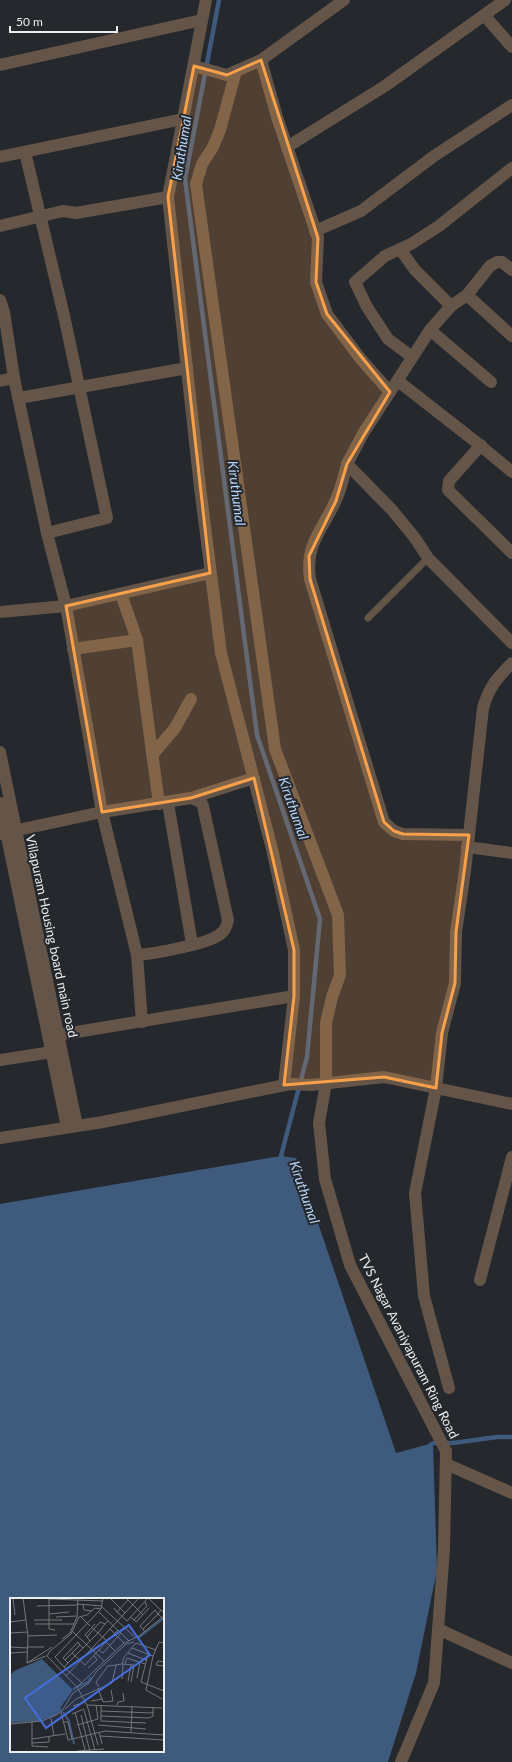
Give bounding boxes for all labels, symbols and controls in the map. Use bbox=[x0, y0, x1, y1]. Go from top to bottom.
scale bar bbox=[10, 8, 117, 34]
text: 50 m bbox=[16, 14, 43, 29]
water label: Kiruthumal bbox=[168, 114, 194, 182]
water label: Kiruthumal bbox=[225, 460, 249, 526]
water label: Kiruthumal bbox=[275, 774, 313, 842]
street label: Villapuram Housing board main road bbox=[23, 833, 81, 1039]
water label: Kiruthumal bbox=[286, 1158, 324, 1226]
street label: TVS Nagar Avaniyapuram Ring Road bbox=[355, 1251, 463, 1441]
inset map bbox=[10, 1598, 164, 1752]

